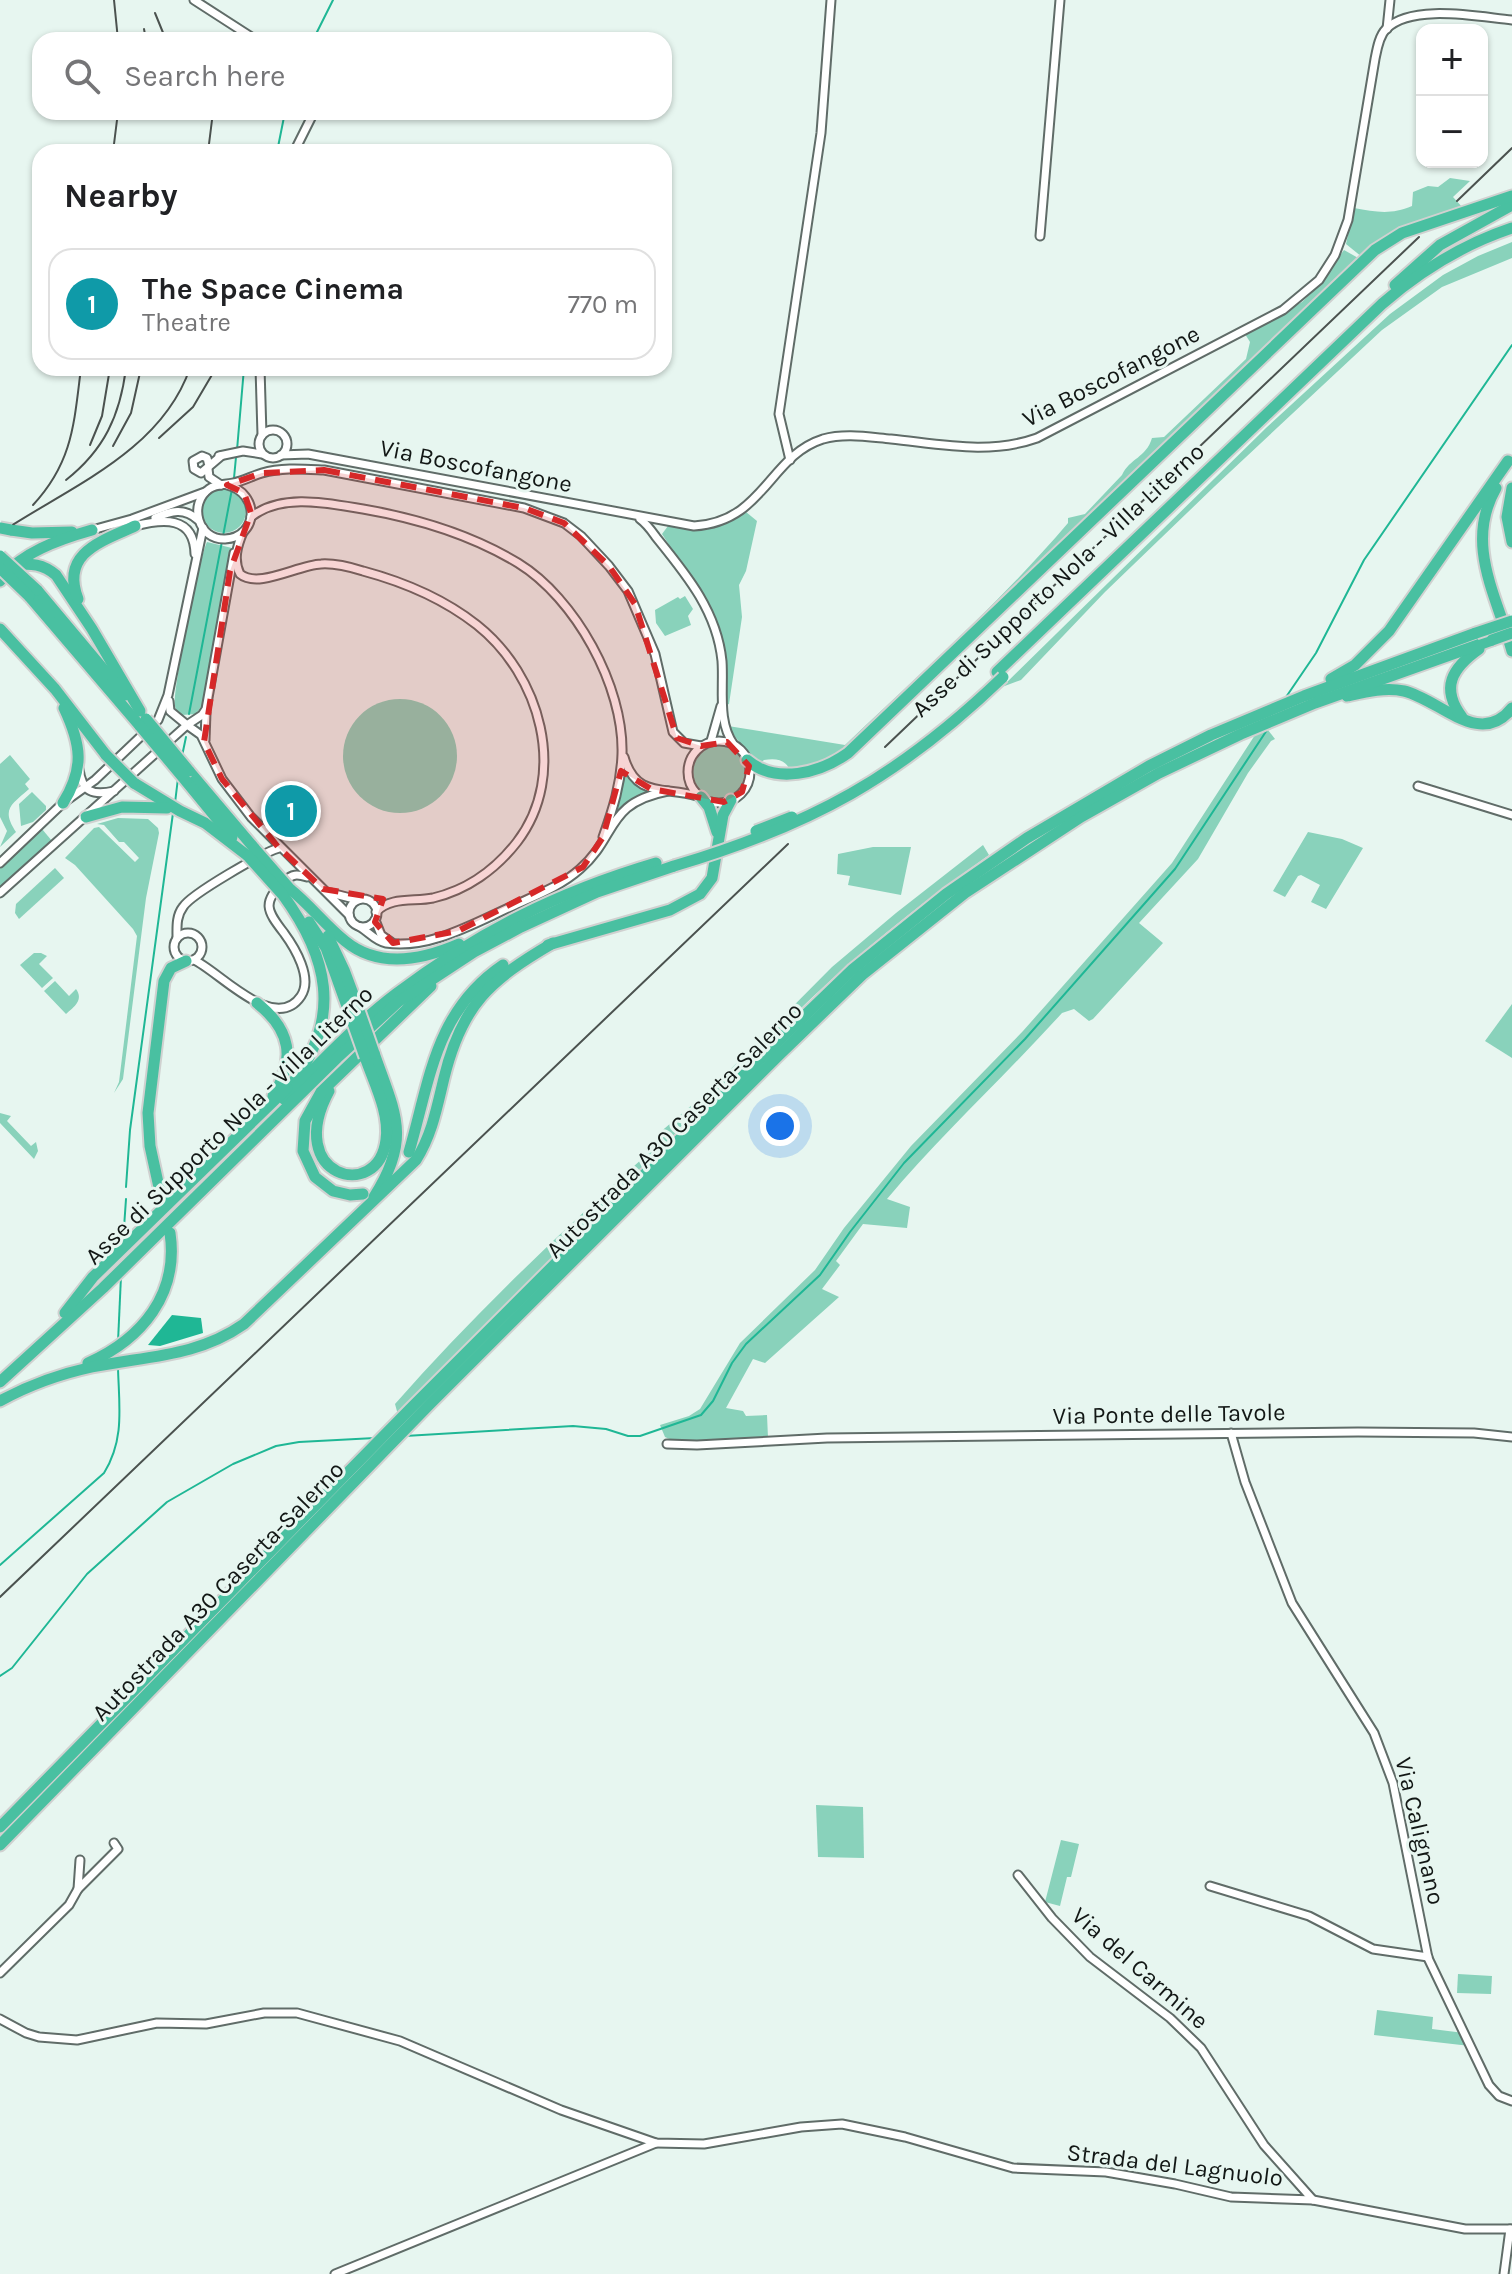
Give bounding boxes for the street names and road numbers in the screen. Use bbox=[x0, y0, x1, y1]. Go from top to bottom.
street label: Via Boscofangone bbox=[1018, 319, 1204, 433]
street label: Via Boscofangone bbox=[378, 434, 574, 498]
street label: Asse di Supporto Nola - Villa Literno bbox=[906, 437, 1210, 723]
street label: Asse di Supporto Nola - Villa Literno bbox=[79, 980, 379, 1270]
street label: Autostrada A30 Caserta-Salerno bbox=[540, 996, 808, 1264]
street label: Via Ponte delle Tavole bbox=[1052, 1398, 1286, 1430]
street label: Autostrada A30 Caserta-Salerno bbox=[86, 1455, 350, 1727]
street label: Via Calignano bbox=[1389, 1755, 1451, 1907]
street label: Via del Carmine bbox=[1066, 1901, 1214, 2035]
street label: Strada del Lagnuolo bbox=[1065, 2138, 1285, 2192]

